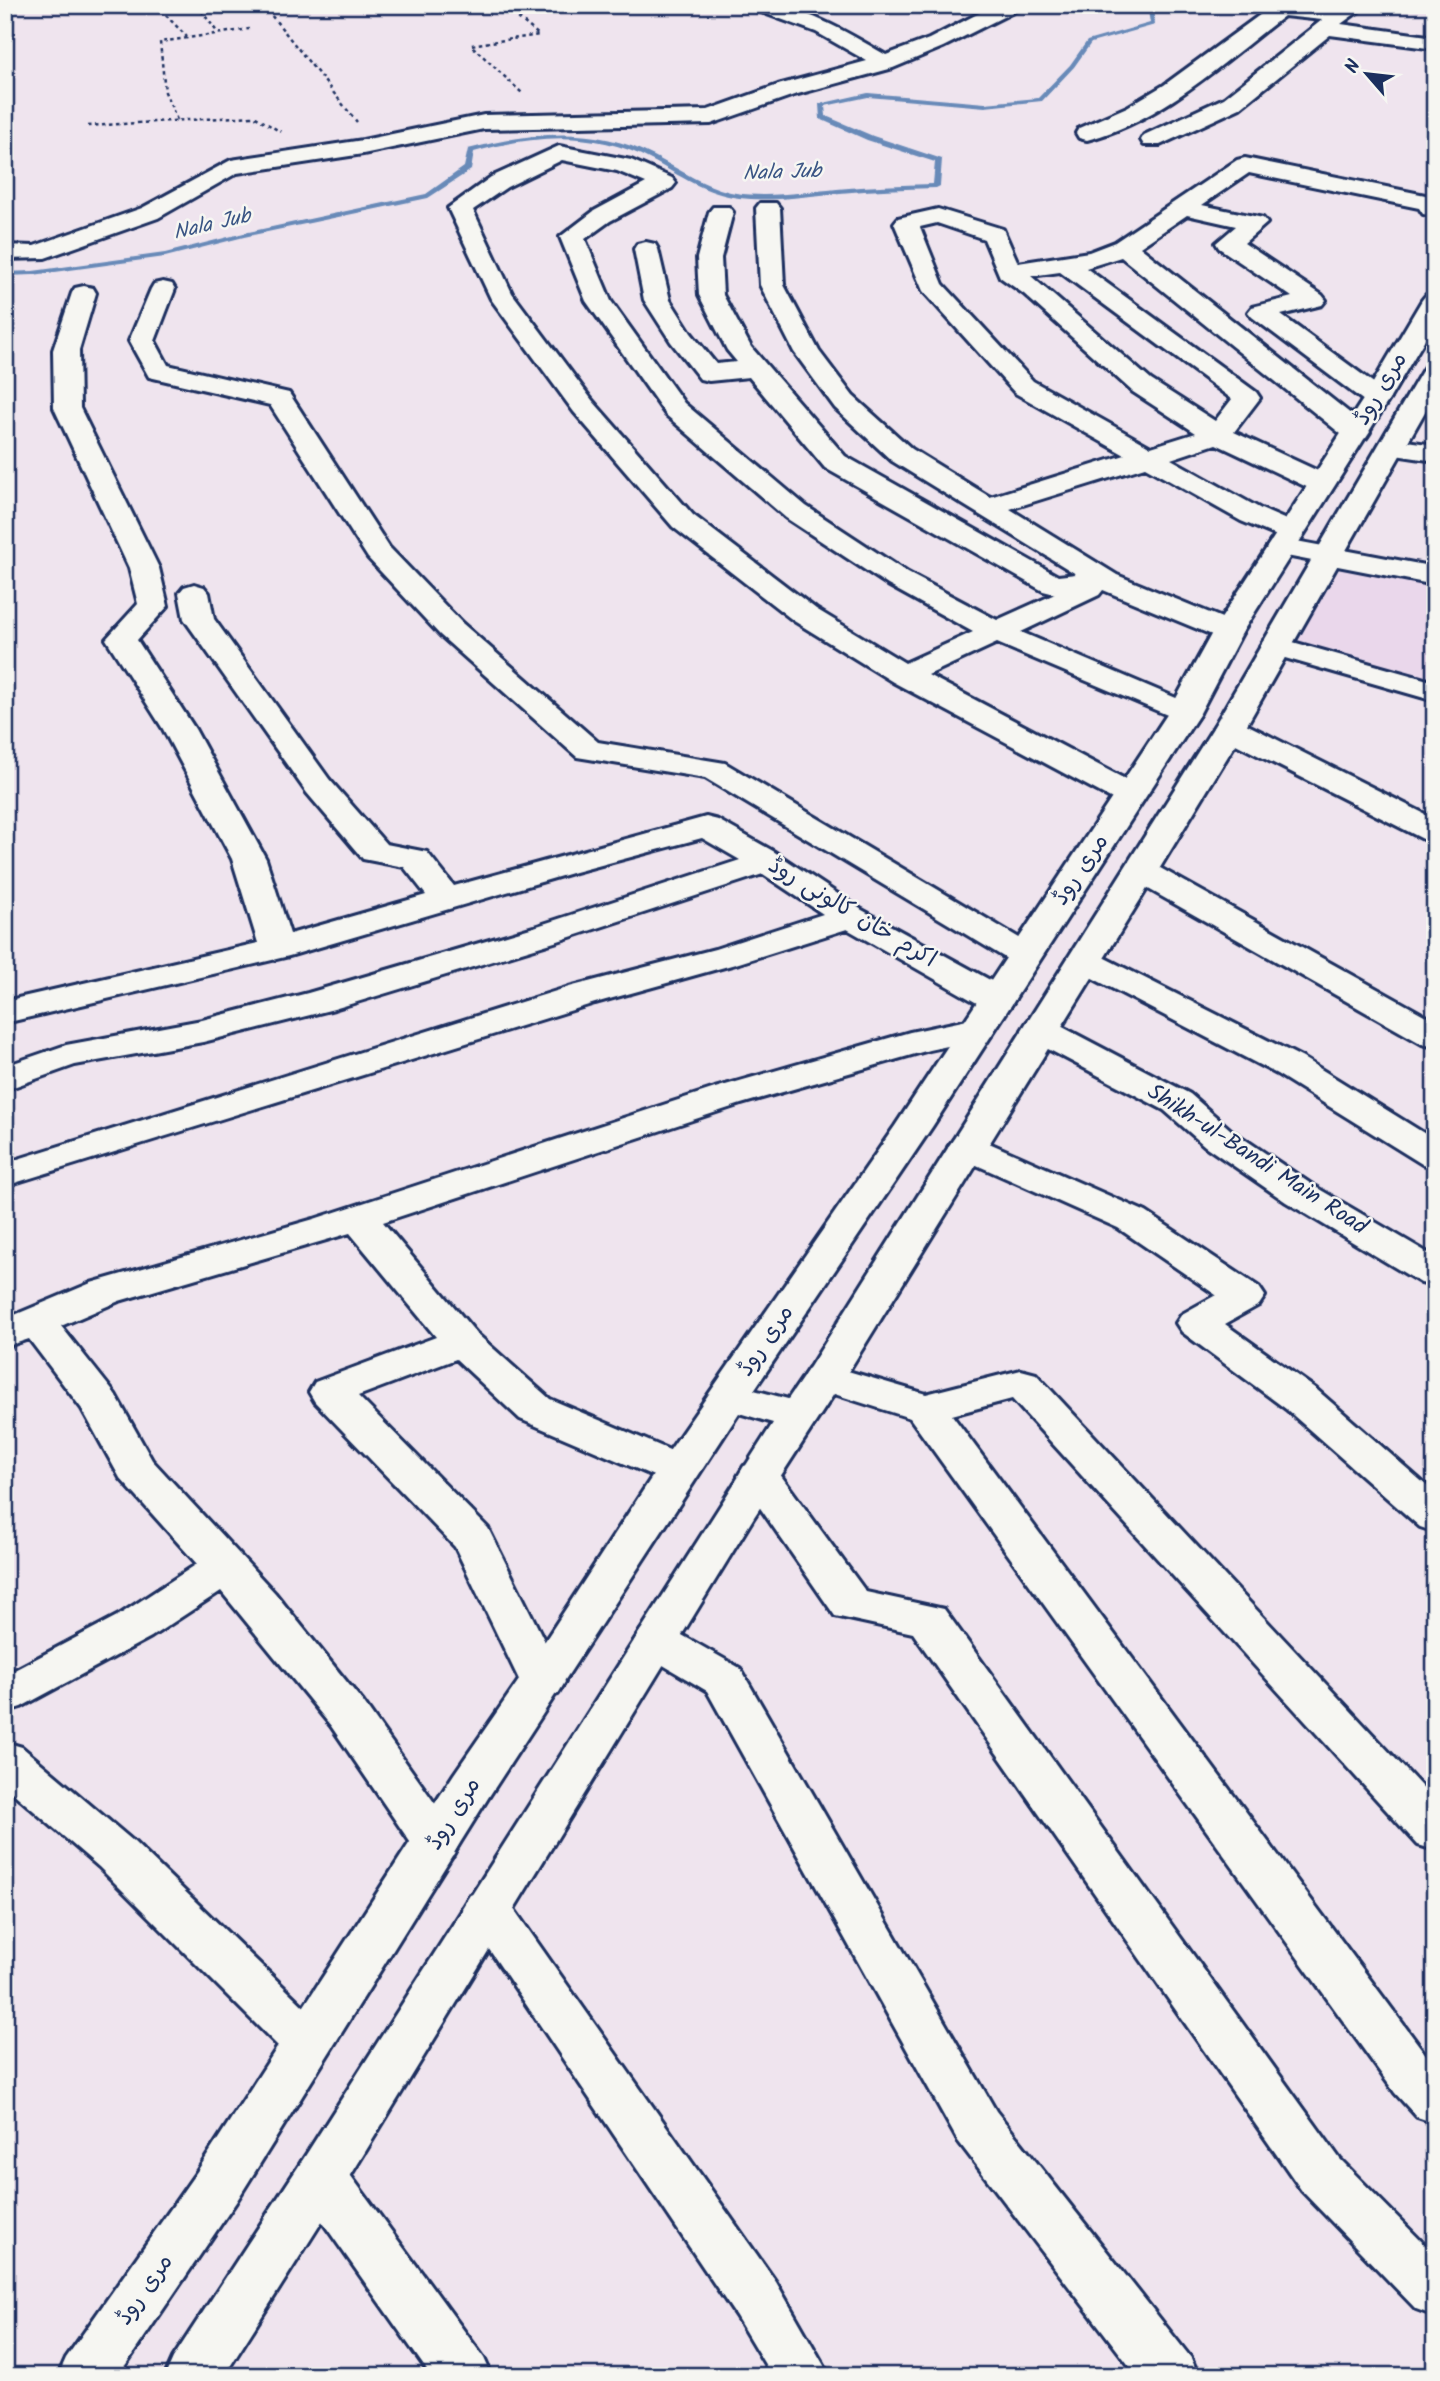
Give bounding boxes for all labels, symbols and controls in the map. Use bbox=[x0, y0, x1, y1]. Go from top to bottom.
north arrow bbox=[1332, 38, 1402, 108]
text: N bbox=[1338, 55, 1370, 79]
water label: Nala Jub bbox=[742, 155, 824, 191]
water label: Nala Jub bbox=[170, 200, 256, 250]
street label: مری روڈ bbox=[1345, 345, 1417, 433]
street label: مری روڈ bbox=[1044, 827, 1118, 913]
street label: اکرم خان کالونی روڈ bbox=[761, 848, 943, 978]
street label: Shikh-ul-Bandi Main Road bbox=[1139, 1075, 1375, 1245]
street label: مری روڈ bbox=[729, 1298, 803, 1384]
street label: مری روڈ bbox=[418, 1770, 490, 1858]
street label: مری روڈ bbox=[107, 2247, 183, 2333]

